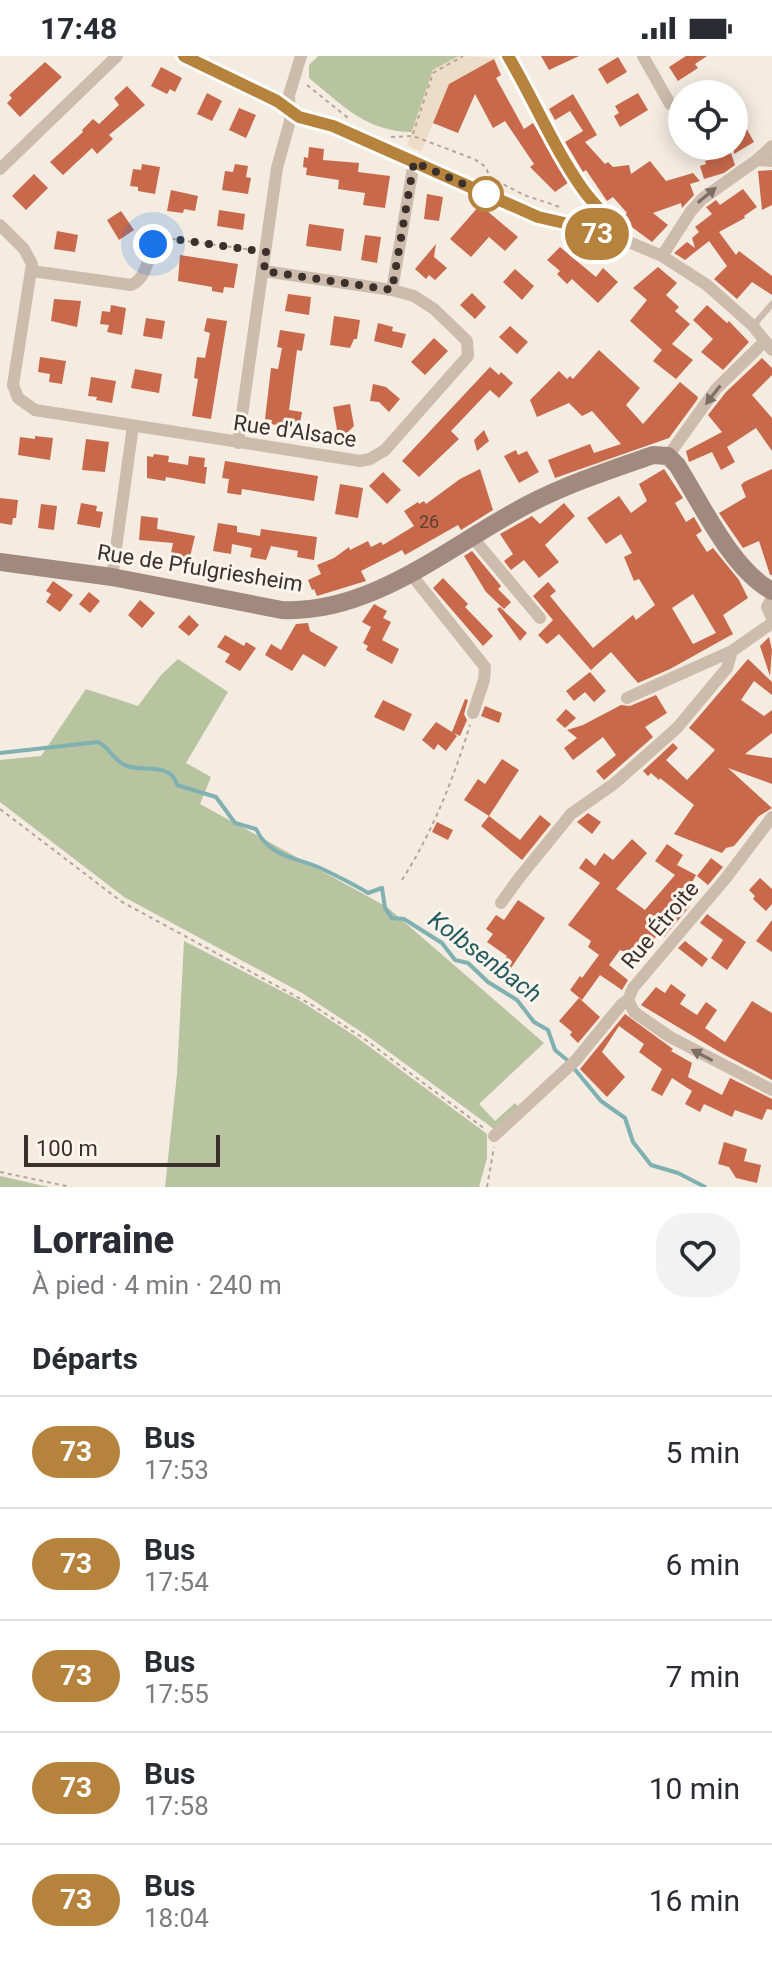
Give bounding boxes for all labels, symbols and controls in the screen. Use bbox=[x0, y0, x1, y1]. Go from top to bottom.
text: 17:48 bbox=[40, 11, 117, 46]
map controls bbox=[668, 80, 748, 160]
button: locate bbox=[668, 80, 748, 160]
unlabelled marker bbox=[469, 177, 503, 211]
one-way arrow bbox=[697, 187, 717, 204]
line badge: 73 bbox=[561, 208, 633, 260]
text: 73 bbox=[581, 217, 613, 250]
your location bbox=[133, 224, 173, 264]
one-way arrow bbox=[704, 385, 721, 406]
street label: Rue d'Alsace bbox=[232, 410, 358, 452]
house number: 26 bbox=[419, 511, 439, 532]
street label: Rue de Pfulgriesheim bbox=[95, 539, 305, 597]
street label: Rue Étroite bbox=[616, 876, 704, 974]
water label: Kolbsenbach bbox=[423, 905, 547, 1009]
one-way arrow bbox=[691, 1048, 714, 1061]
scale bar bbox=[24, 1131, 220, 1167]
text: 100 m bbox=[36, 1136, 98, 1161]
button: heart bbox=[656, 1213, 740, 1297]
text: Lorraine bbox=[32, 1218, 174, 1262]
text: À pied · 4 min · 240 m bbox=[32, 1270, 282, 1300]
text: Départs bbox=[32, 1341, 138, 1376]
text: Bus bbox=[144, 1420, 195, 1455]
text: 73 bbox=[60, 1435, 92, 1468]
text: 5 min bbox=[666, 1435, 740, 1470]
text: 17:53 bbox=[144, 1455, 209, 1485]
text: Bus bbox=[144, 1532, 195, 1567]
text: 73 bbox=[60, 1547, 92, 1580]
text: 6 min bbox=[666, 1547, 740, 1582]
text: 17:54 bbox=[144, 1567, 209, 1597]
text: Bus bbox=[144, 1644, 195, 1679]
text: 73 bbox=[60, 1659, 92, 1692]
text: 7 min bbox=[666, 1659, 740, 1694]
text: 17:55 bbox=[144, 1679, 209, 1709]
text: Bus bbox=[144, 1756, 195, 1791]
text: 73 bbox=[60, 1771, 92, 1804]
text: 10 min bbox=[649, 1771, 740, 1806]
text: 17:58 bbox=[144, 1791, 209, 1821]
text: Bus bbox=[144, 1868, 195, 1903]
text: 73 bbox=[60, 1883, 92, 1916]
text: 16 min bbox=[649, 1883, 740, 1918]
text: 18:04 bbox=[144, 1903, 209, 1933]

